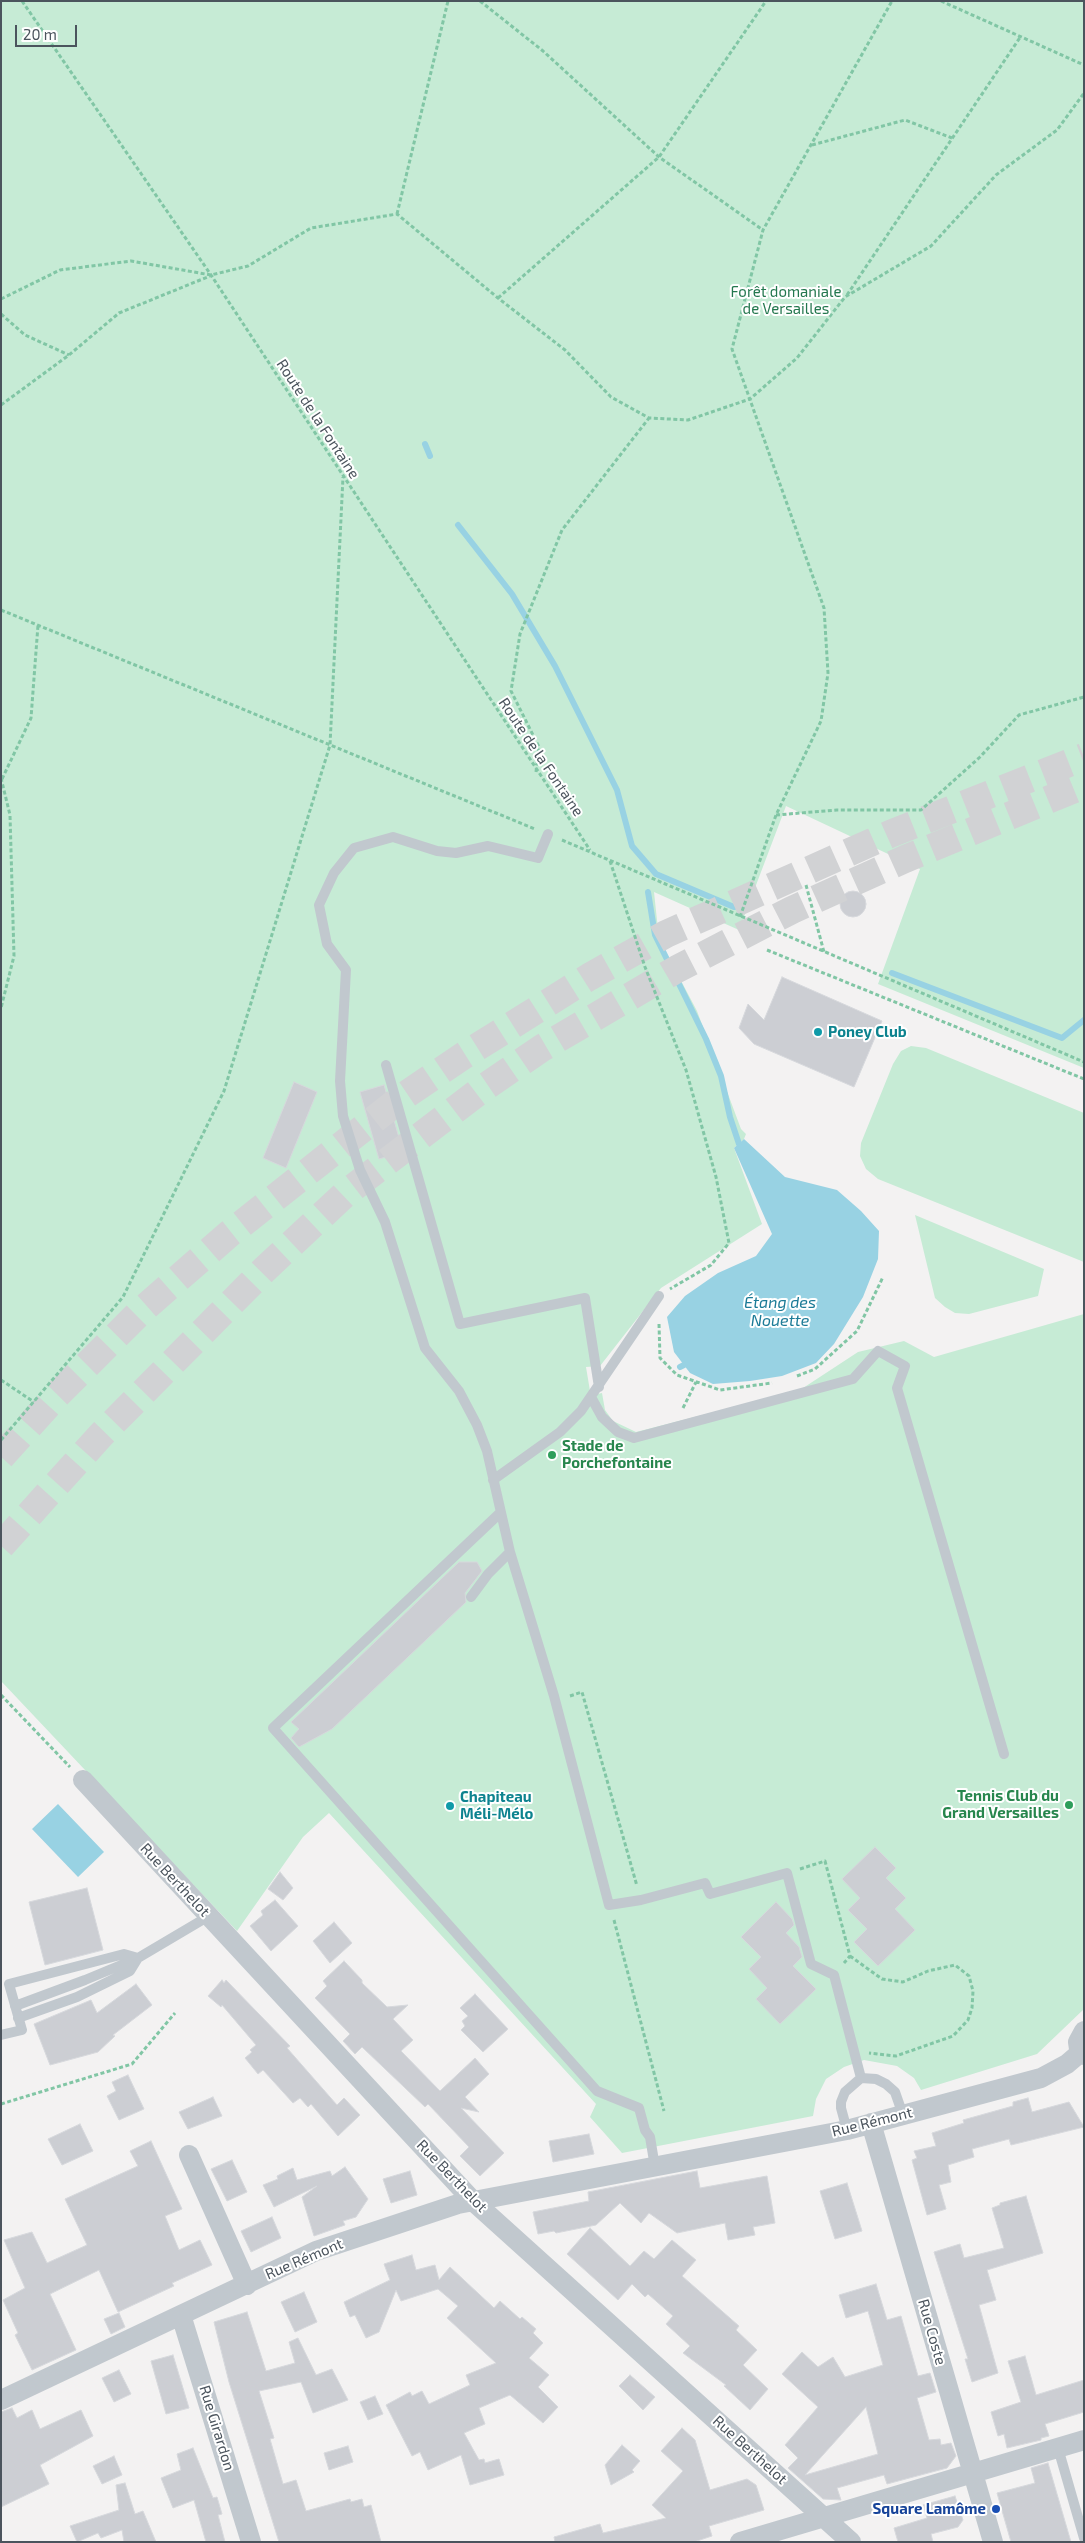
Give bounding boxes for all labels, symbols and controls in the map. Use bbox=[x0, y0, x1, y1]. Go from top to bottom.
scale bar bbox=[18, 15, 80, 47]
text: 20 m bbox=[23, 25, 57, 43]
park label: Forêt domaniale de Versailles bbox=[731, 283, 841, 318]
street label: Route de la Fontaine bbox=[273, 356, 363, 482]
street label: Route de la Fontaine bbox=[495, 694, 587, 820]
place label: Poney Club bbox=[828, 1023, 907, 1041]
marker: Poney Club bbox=[812, 1026, 824, 1038]
water label: Étang des Nouette bbox=[744, 1293, 816, 1331]
place label: Stade de Porchefontaine bbox=[562, 1437, 672, 1472]
marker: Stade de Porchefontaine bbox=[546, 1449, 558, 1461]
place label: Tennis Club du Grand Versailles bbox=[942, 1787, 1059, 1822]
place label: Chapiteau Méli-Mélo bbox=[460, 1788, 533, 1823]
marker: Tennis Club du Grand Versailles bbox=[1063, 1799, 1075, 1811]
marker: Chapiteau Méli-Mélo bbox=[444, 1800, 456, 1812]
street label: Rue Berthelot bbox=[136, 1840, 214, 1920]
street label: Rue Rémont bbox=[830, 2103, 914, 2141]
street label: Rue Berthelot bbox=[413, 2136, 491, 2216]
street label: Rue Rémont bbox=[262, 2235, 346, 2283]
street label: Rue Coste bbox=[914, 2297, 950, 2367]
street label: Rue Girardon bbox=[195, 2383, 239, 2473]
street label: Rue Berthelot bbox=[709, 2412, 791, 2488]
place label: Square Lamôme bbox=[873, 2500, 986, 2518]
marker: Square Lamôme bbox=[990, 2503, 1002, 2515]

